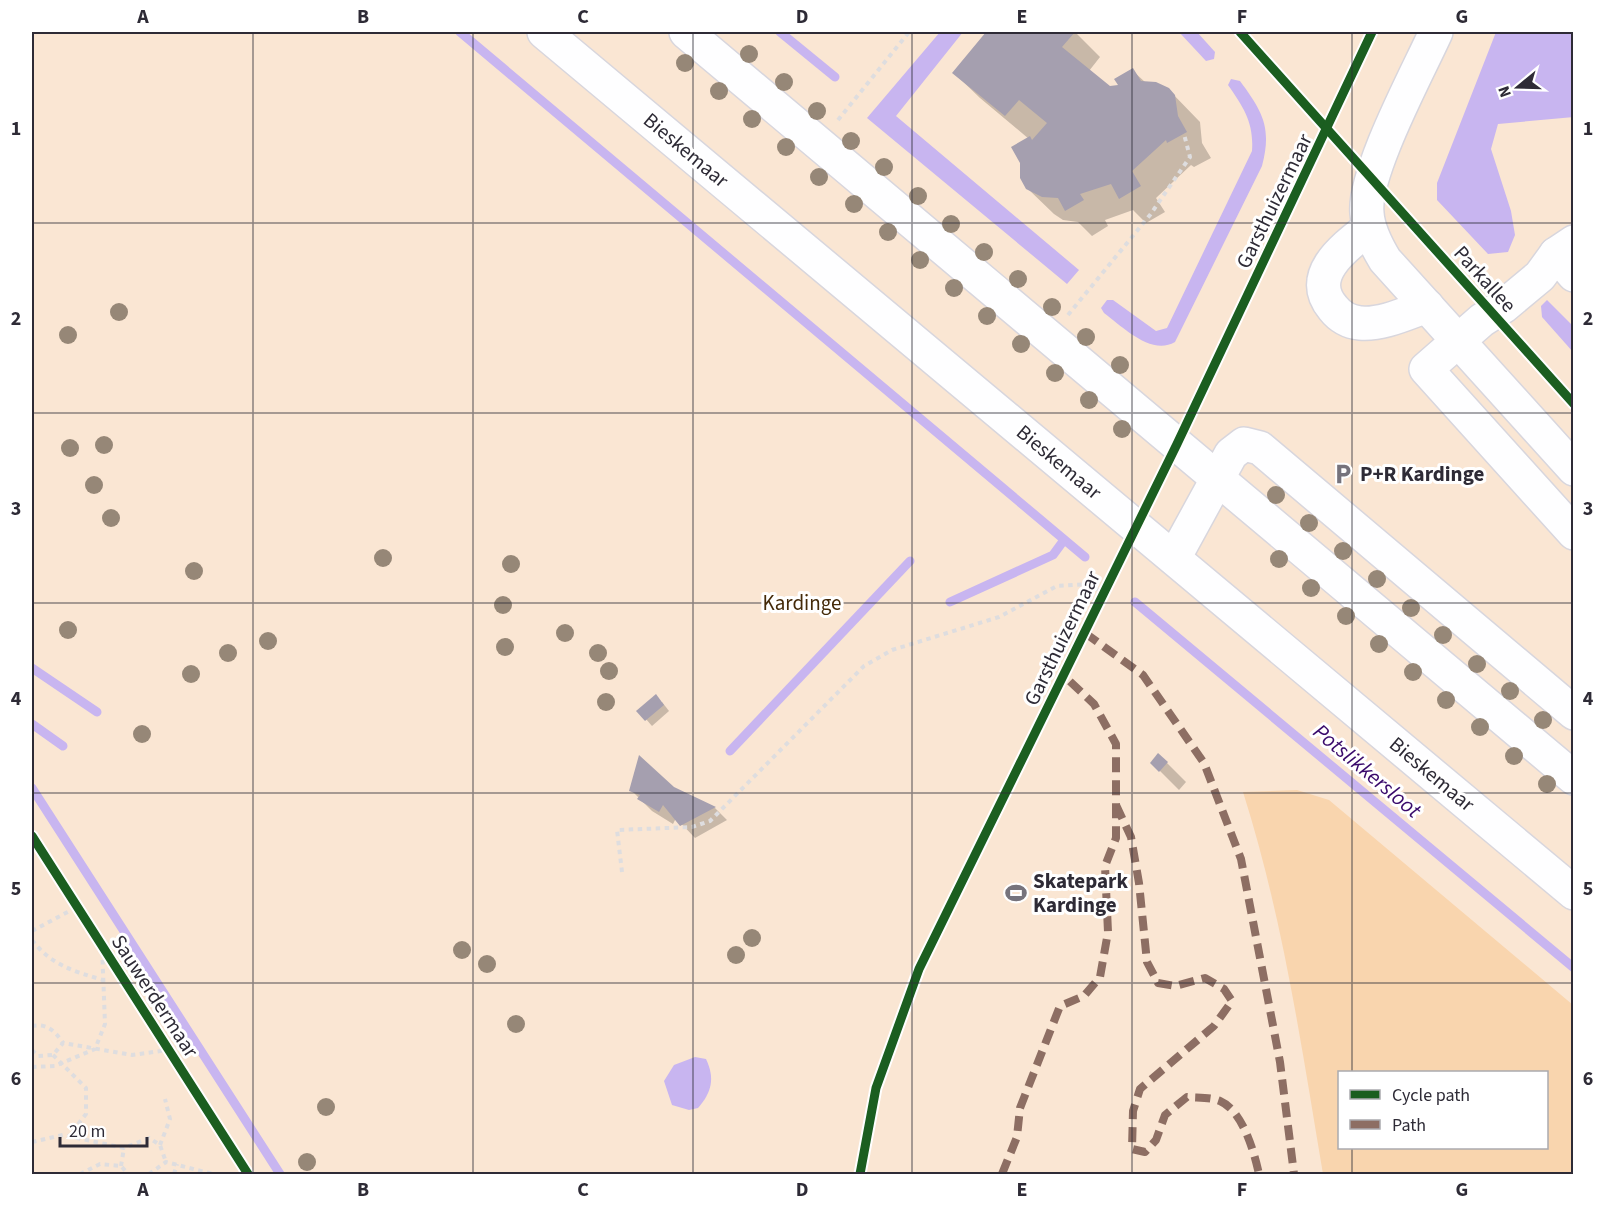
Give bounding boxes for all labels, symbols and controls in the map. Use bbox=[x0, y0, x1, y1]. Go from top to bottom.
text: A bbox=[136, 3, 149, 31]
text: B bbox=[357, 3, 369, 31]
text: C bbox=[577, 3, 589, 31]
text: D bbox=[796, 3, 808, 31]
text: E bbox=[1017, 3, 1027, 31]
text: F bbox=[1237, 3, 1247, 31]
text: G bbox=[1456, 3, 1468, 31]
north arrow bbox=[1488, 57, 1548, 117]
text: N bbox=[1493, 83, 1517, 100]
street label: Bieskemaar bbox=[637, 105, 736, 195]
text: 1 bbox=[11, 115, 21, 143]
text: 1 bbox=[1583, 115, 1593, 143]
street label: Garsthuizermaar bbox=[1228, 128, 1320, 273]
street label: Parkallee bbox=[1447, 239, 1523, 319]
text: 2 bbox=[11, 305, 21, 333]
text: 2 bbox=[1583, 305, 1593, 333]
street label: Bieskemaar bbox=[1010, 417, 1109, 507]
place label: P+R Kardinge bbox=[1360, 459, 1484, 489]
parking icon: P+R Kardinge bbox=[1331, 462, 1355, 486]
text: 3 bbox=[11, 495, 21, 523]
text: 3 bbox=[1583, 495, 1593, 523]
street label: Garsthuizermaar bbox=[1016, 565, 1108, 710]
park label: Kardinge bbox=[763, 588, 841, 618]
text: 4 bbox=[11, 685, 22, 713]
text: 4 bbox=[1583, 685, 1594, 713]
water label: Potslikkersloot bbox=[1306, 716, 1429, 826]
street label: Bieskemaar bbox=[1383, 729, 1482, 819]
place label: Skatepark Kardinge bbox=[1033, 866, 1128, 920]
text: 5 bbox=[11, 875, 21, 903]
text: 5 bbox=[1583, 875, 1593, 903]
sports icon: Skatepark Kardinge bbox=[1004, 881, 1028, 905]
street label: Sauwerdermaar bbox=[104, 929, 206, 1064]
text: 6 bbox=[11, 1065, 21, 1093]
text: 6 bbox=[1583, 1065, 1593, 1093]
legend bbox=[1338, 1071, 1548, 1149]
text: Cycle path bbox=[1392, 1083, 1470, 1108]
scale bar bbox=[60, 1110, 147, 1148]
text: Path bbox=[1392, 1113, 1426, 1138]
text: 20 m bbox=[69, 1119, 105, 1144]
text: A bbox=[136, 1176, 149, 1204]
text: B bbox=[357, 1176, 369, 1204]
text: C bbox=[577, 1176, 589, 1204]
text: D bbox=[796, 1176, 808, 1204]
text: E bbox=[1017, 1176, 1027, 1204]
text: F bbox=[1237, 1176, 1247, 1204]
text: G bbox=[1456, 1176, 1468, 1204]

